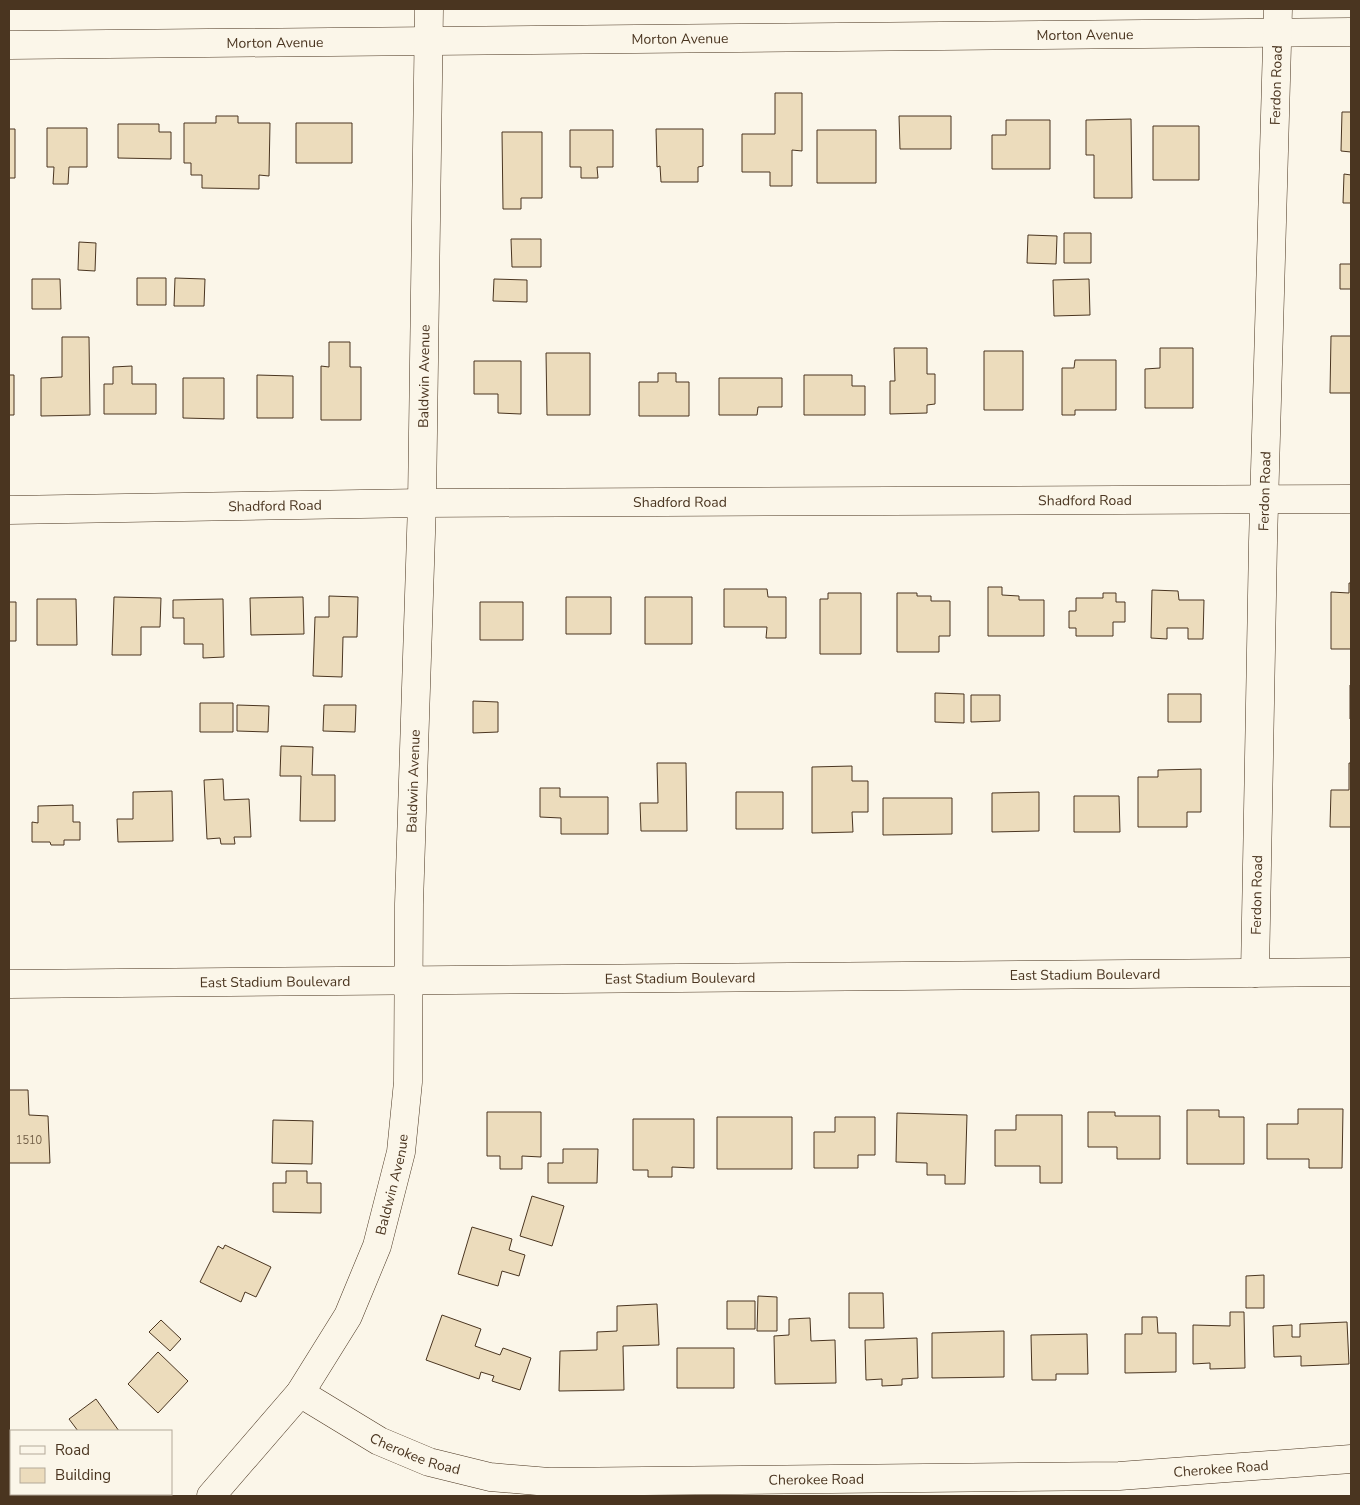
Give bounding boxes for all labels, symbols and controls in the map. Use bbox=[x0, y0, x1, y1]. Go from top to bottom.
street label: Morton Avenue bbox=[1036, 25, 1134, 45]
street label: Morton Avenue bbox=[631, 29, 729, 49]
street label: Morton Avenue bbox=[226, 33, 324, 53]
street label: Ferdon Road bbox=[1266, 45, 1287, 125]
street label: Baldwin Avenue bbox=[414, 324, 435, 428]
street label: Ferdon Road bbox=[1254, 451, 1276, 531]
street label: Shadford Road bbox=[1038, 491, 1132, 510]
street label: Shadford Road bbox=[633, 493, 727, 512]
street label: Shadford Road bbox=[228, 496, 322, 516]
street label: Baldwin Avenue bbox=[402, 729, 425, 833]
street label: Ferdon Road bbox=[1247, 855, 1267, 935]
street label: East Stadium Boulevard bbox=[1010, 965, 1160, 985]
street label: East Stadium Boulevard bbox=[605, 968, 755, 989]
street label: East Stadium Boulevard bbox=[200, 972, 350, 992]
house number: 1510 bbox=[16, 1133, 43, 1148]
street label: Baldwin Avenue bbox=[371, 1133, 413, 1237]
street label: Cherokee Road bbox=[366, 1429, 462, 1479]
legend bbox=[10, 1430, 172, 1495]
text: Road bbox=[55, 1440, 90, 1460]
street label: Cherokee Road bbox=[1173, 1456, 1269, 1482]
text: Building bbox=[55, 1465, 111, 1485]
street label: Cherokee Road bbox=[768, 1470, 864, 1490]

